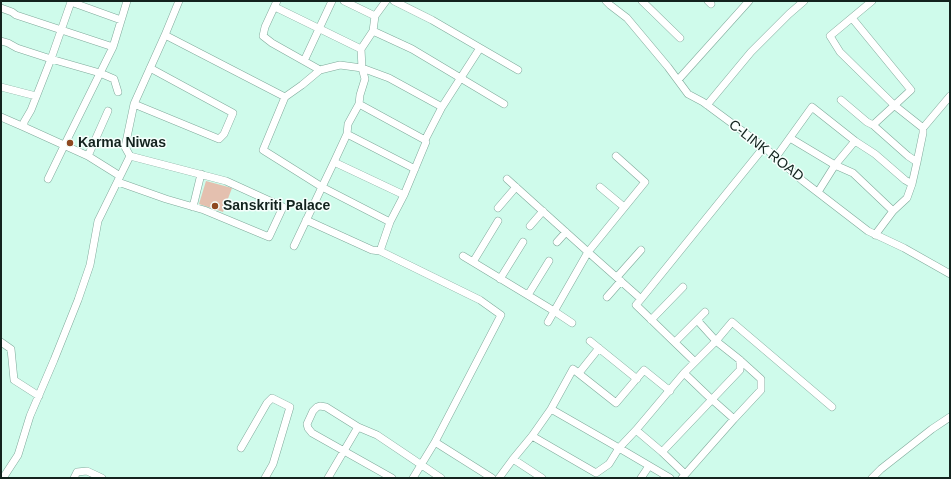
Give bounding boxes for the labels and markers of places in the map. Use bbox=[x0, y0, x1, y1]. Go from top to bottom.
place label: Karma Niwas bbox=[78, 135, 166, 151]
marker: Karma Niwas bbox=[65, 138, 75, 148]
place label: Sanskriti Palace bbox=[223, 198, 330, 214]
marker: Sanskriti Palace bbox=[210, 201, 220, 211]

